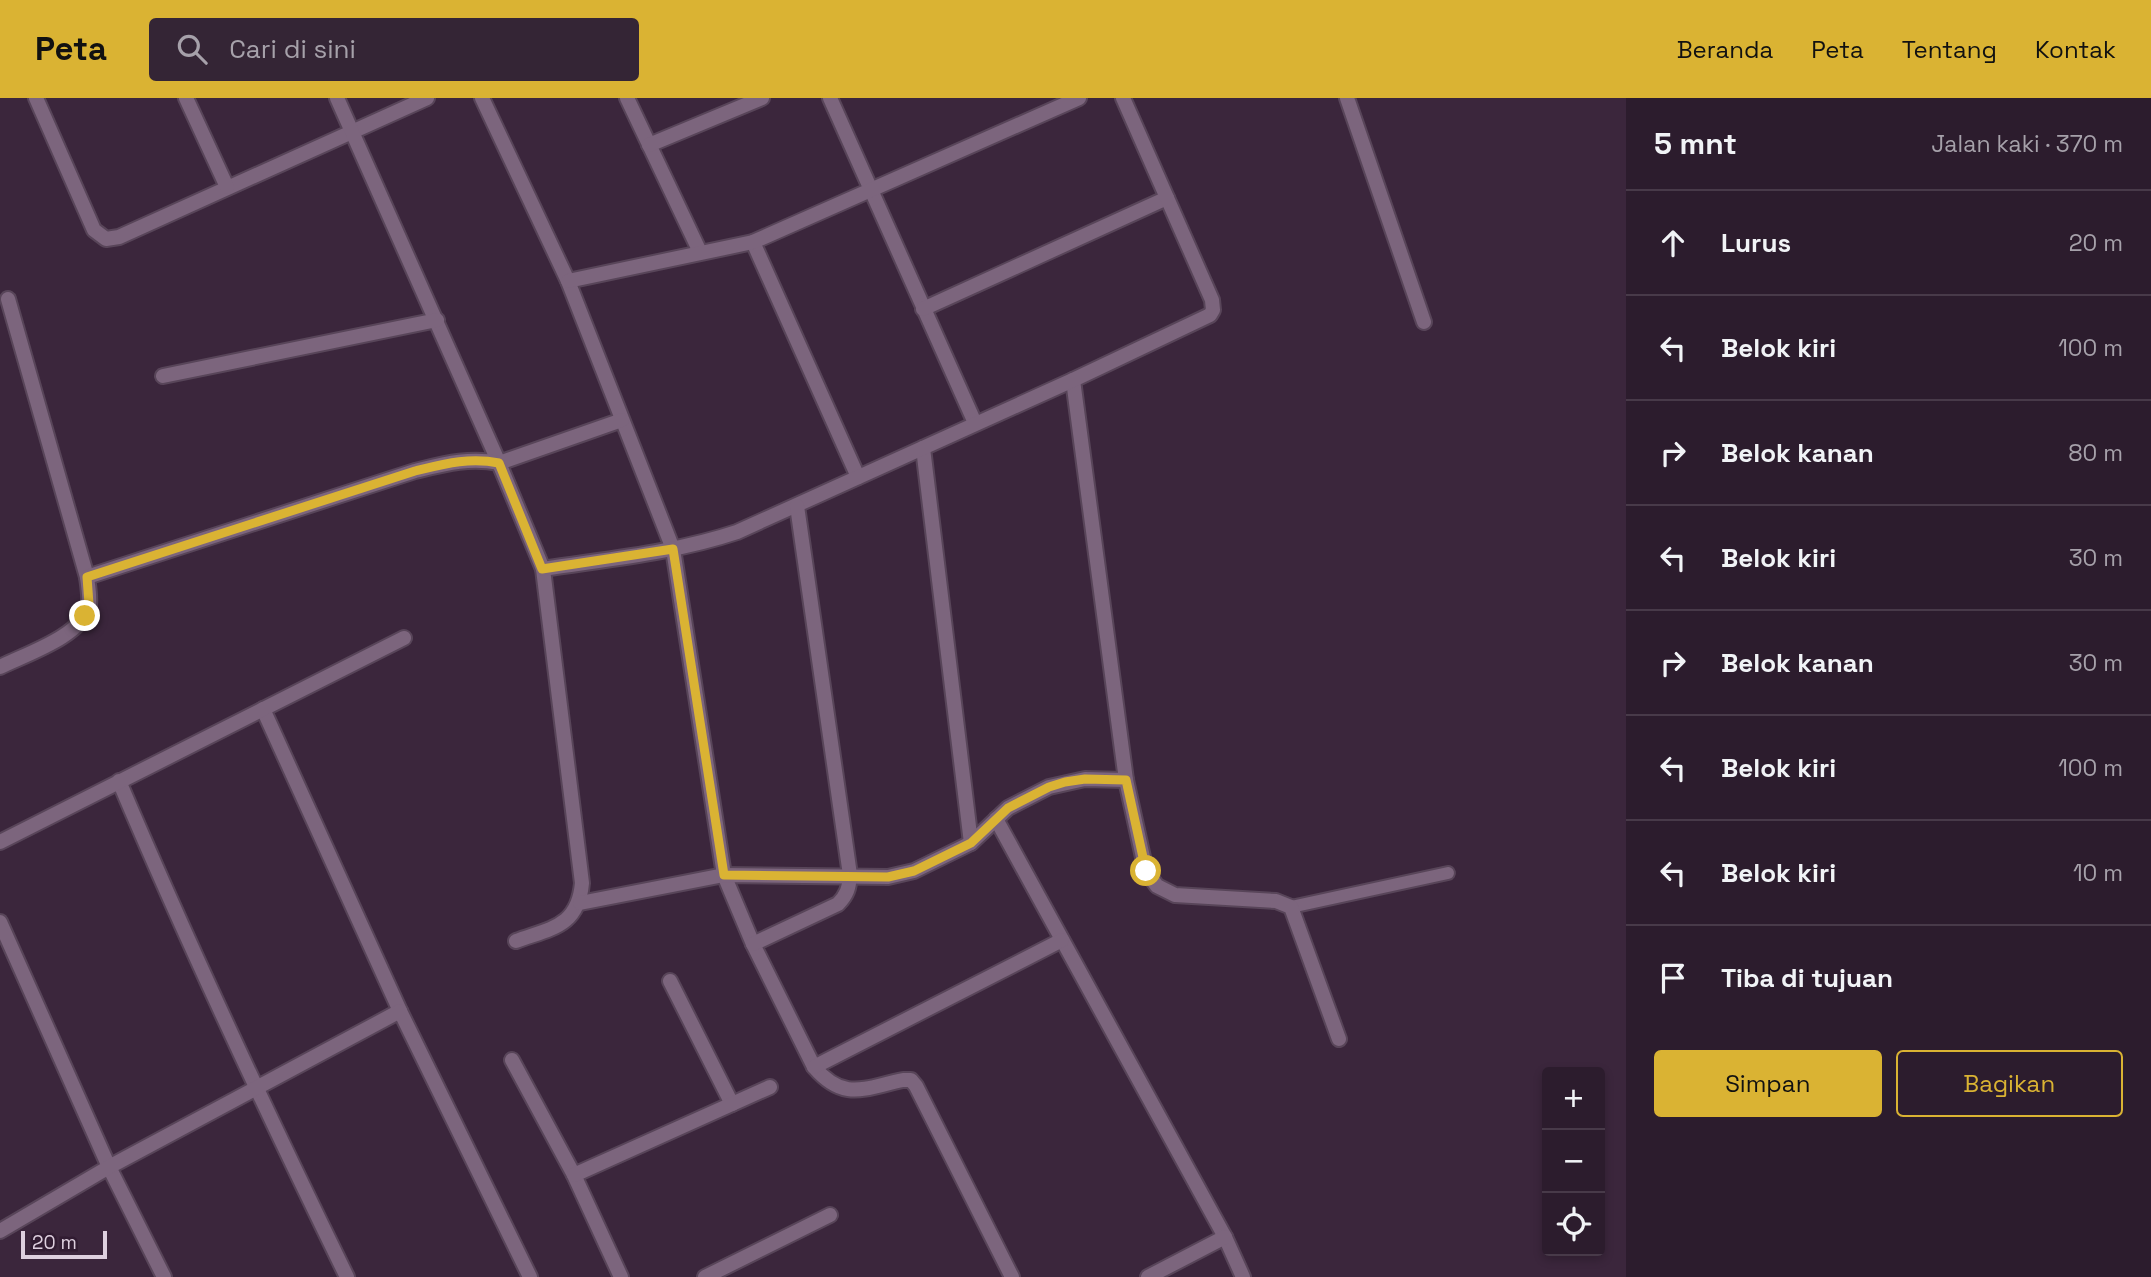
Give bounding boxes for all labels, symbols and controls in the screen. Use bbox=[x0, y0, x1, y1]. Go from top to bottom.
search box bbox=[149, 18, 639, 81]
text: Peta bbox=[35, 28, 107, 70]
icon: search bbox=[173, 30, 211, 68]
text: Cari di sini bbox=[229, 32, 356, 66]
text: Beranda bbox=[1677, 34, 1773, 65]
text: Peta bbox=[1811, 34, 1864, 65]
text: Tentang bbox=[1902, 34, 1997, 65]
text: Kontak bbox=[2035, 34, 2116, 65]
text: 5 mnt bbox=[1654, 124, 1737, 163]
text: Jalan kaki · 370 m bbox=[1931, 129, 2123, 159]
icon: ahead bbox=[1654, 224, 1692, 262]
text: Lurus bbox=[1721, 226, 1791, 260]
text: 20 m bbox=[2069, 228, 2123, 258]
icon: left bbox=[1654, 329, 1692, 367]
text: Belok kiri bbox=[1721, 331, 1836, 365]
text: 100 m bbox=[2058, 333, 2123, 363]
icon: right bbox=[1654, 434, 1692, 472]
text: Belok kanan bbox=[1721, 436, 1874, 470]
text: 80 m bbox=[2068, 438, 2123, 468]
icon: left bbox=[1654, 539, 1692, 577]
text: Belok kiri bbox=[1721, 541, 1836, 575]
text: 30 m bbox=[2069, 543, 2123, 573]
route end bbox=[69, 600, 100, 631]
icon: right bbox=[1654, 644, 1692, 682]
text: Belok kanan bbox=[1721, 646, 1874, 680]
text: 30 m bbox=[2069, 648, 2123, 678]
icon: left bbox=[1654, 749, 1692, 787]
text: Belok kiri bbox=[1721, 751, 1836, 785]
text: 100 m bbox=[2058, 753, 2123, 783]
icon: left bbox=[1654, 854, 1692, 892]
route start bbox=[1130, 855, 1161, 886]
text: Belok kiri bbox=[1721, 856, 1836, 890]
text: 10 m bbox=[2073, 858, 2123, 888]
icon: arrive bbox=[1654, 959, 1692, 997]
text: Tiba di tujuan bbox=[1721, 961, 1893, 995]
button: Simpan bbox=[1654, 1050, 1882, 1117]
button: Bagikan bbox=[1896, 1050, 2123, 1117]
map controls bbox=[1542, 1067, 1605, 1256]
button: + bbox=[1542, 1067, 1605, 1130]
button: − bbox=[1542, 1130, 1605, 1193]
button: locate bbox=[1542, 1193, 1605, 1256]
scale bar bbox=[21, 1228, 107, 1260]
text: 20 m bbox=[32, 1230, 77, 1255]

